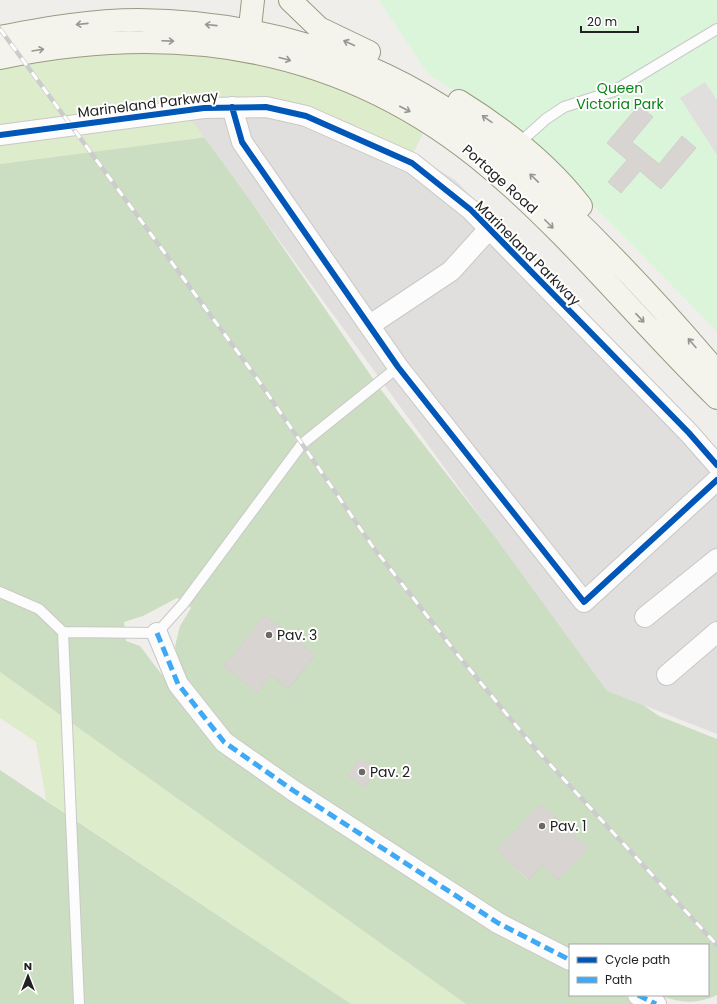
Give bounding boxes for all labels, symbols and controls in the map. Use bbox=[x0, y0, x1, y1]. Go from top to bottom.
scale bar bbox=[581, 8, 638, 34]
text: 20 m bbox=[587, 13, 617, 30]
one-way arrow bbox=[76, 20, 89, 27]
one-way arrow bbox=[205, 21, 218, 29]
one-way arrow bbox=[161, 38, 174, 45]
one-way arrow bbox=[344, 39, 356, 46]
one-way arrow bbox=[31, 46, 44, 54]
one-way arrow bbox=[278, 56, 291, 63]
park label: Queen Victoria Park bbox=[576, 78, 664, 114]
street label: Marineland Parkway bbox=[76, 85, 220, 123]
one-way arrow bbox=[399, 105, 411, 113]
one-way arrow bbox=[482, 115, 493, 123]
street label: Portage Road bbox=[458, 140, 542, 218]
one-way arrow bbox=[529, 174, 539, 183]
street label: Marineland Parkway bbox=[471, 196, 585, 310]
one-way arrow bbox=[545, 219, 554, 229]
one-way arrow bbox=[635, 312, 644, 322]
one-way arrow bbox=[687, 337, 696, 348]
place label: Pav. 3 bbox=[277, 625, 317, 645]
marker: Pav. 3 bbox=[264, 630, 274, 640]
place label: Pav. 2 bbox=[370, 762, 410, 782]
marker: Pav. 2 bbox=[357, 767, 367, 777]
place label: Pav. 1 bbox=[550, 816, 587, 836]
marker: Pav. 1 bbox=[537, 821, 547, 831]
legend bbox=[569, 944, 709, 996]
text: Cycle path bbox=[605, 951, 670, 968]
north arrow bbox=[8, 956, 48, 996]
text: N bbox=[24, 958, 32, 974]
text: Path bbox=[605, 971, 632, 988]

